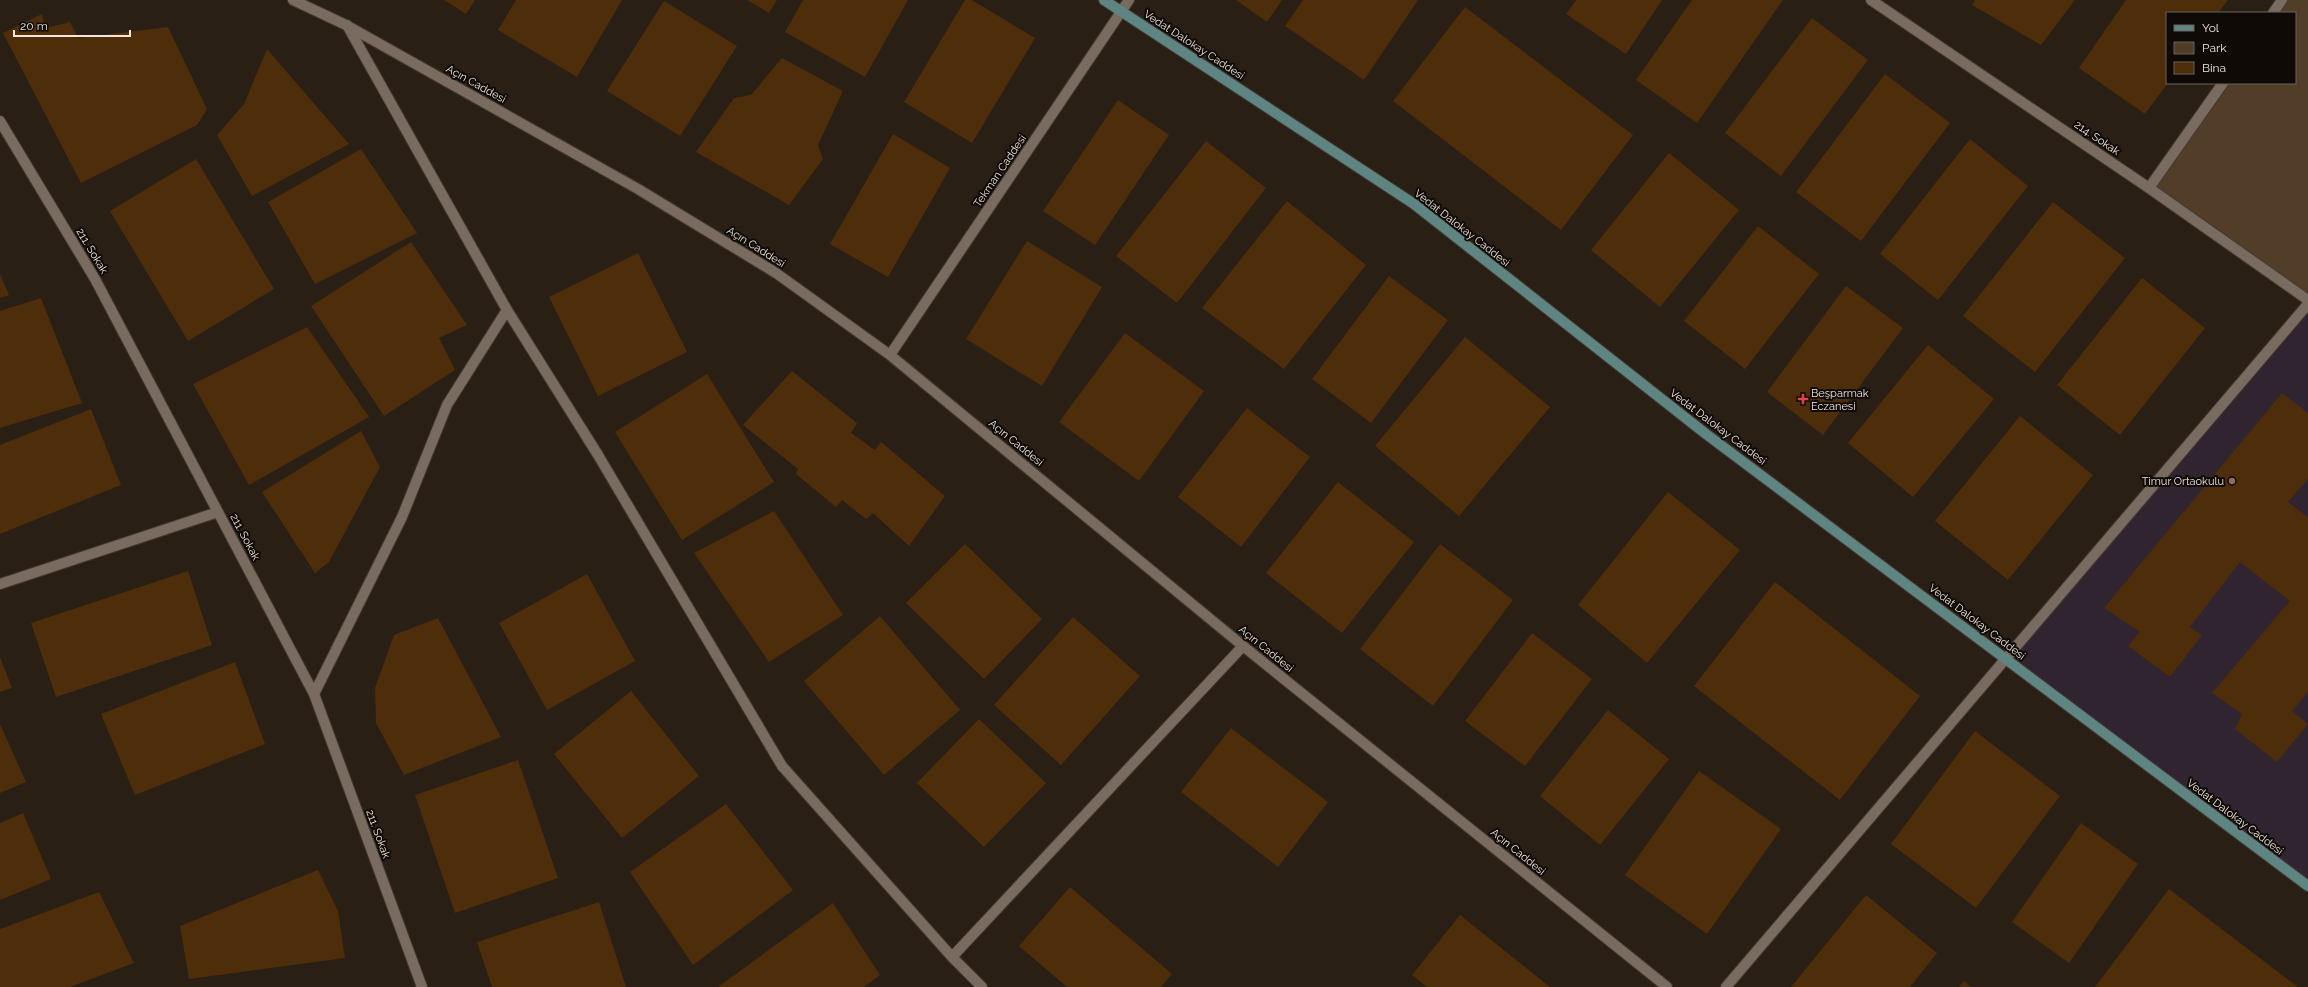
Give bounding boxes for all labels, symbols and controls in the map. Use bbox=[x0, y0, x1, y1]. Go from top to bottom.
street label: Vedat Dalokay Caddesi bbox=[1141, 8, 1247, 82]
scale bar bbox=[14, 12, 130, 38]
legend bbox=[2166, 12, 2296, 84]
text: 20 m bbox=[20, 19, 48, 33]
text: Yol bbox=[2202, 21, 2220, 35]
text: Park bbox=[2202, 41, 2227, 55]
text: Bina bbox=[2202, 61, 2226, 75]
street label: Açın Caddesi bbox=[444, 62, 508, 106]
street label: 214. Sokak bbox=[2072, 118, 2122, 158]
street label: Tekman Caddesi bbox=[971, 132, 1029, 210]
street label: Vedat Dalokay Caddesi bbox=[1412, 187, 1512, 269]
street label: Açın Caddesi bbox=[724, 224, 788, 270]
street label: 211. Sokak bbox=[73, 226, 111, 276]
street label: Vedat Dalokay Caddesi bbox=[1667, 387, 1769, 467]
place label: Beşparmak Eczanesi bbox=[1811, 387, 1869, 413]
marker: Beşparmak Eczanesi bbox=[1798, 394, 1808, 404]
street label: Açın Caddesi bbox=[986, 417, 1046, 469]
place label: Timur Ortaokulu bbox=[2142, 475, 2224, 488]
marker: Timur Ortaokulu bbox=[2227, 476, 2237, 486]
street label: 211. Sokak bbox=[227, 511, 263, 563]
street label: Vedat Dalokay Caddesi bbox=[1926, 582, 2028, 662]
street label: Açın Caddesi bbox=[1236, 623, 1296, 675]
street label: Vedat Dalokay Caddesi bbox=[2184, 777, 2286, 857]
street label: 211. Sokak bbox=[363, 808, 393, 860]
street label: Açın Caddesi bbox=[1488, 826, 1548, 878]

